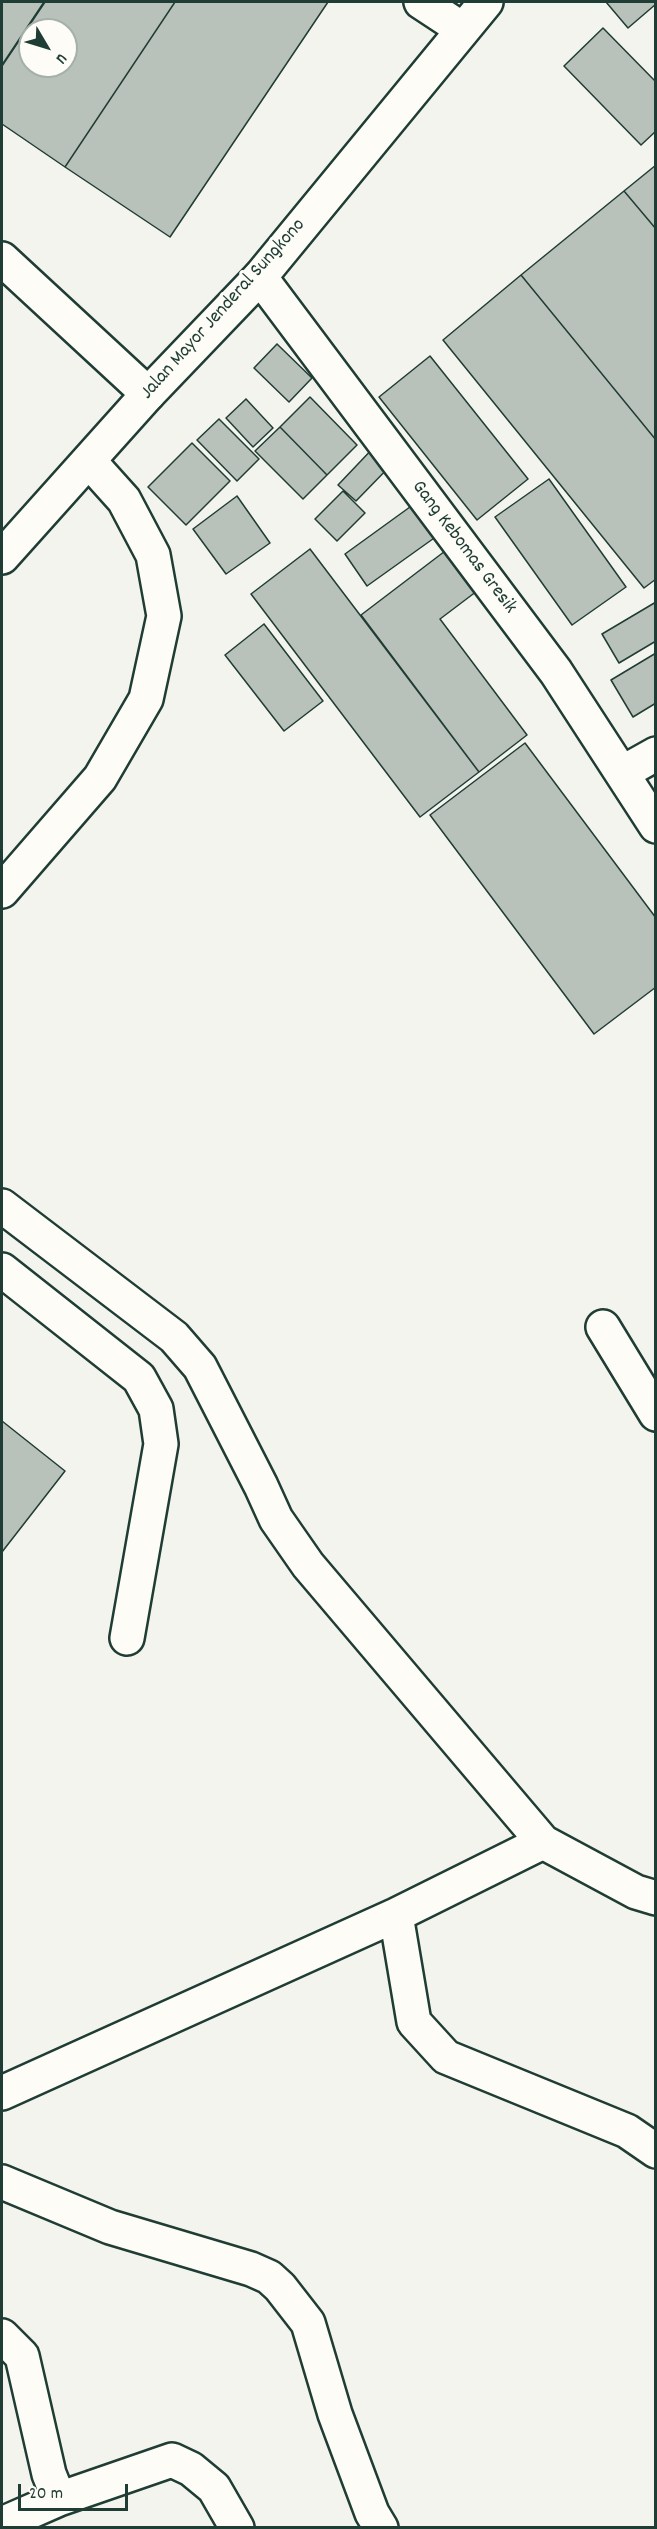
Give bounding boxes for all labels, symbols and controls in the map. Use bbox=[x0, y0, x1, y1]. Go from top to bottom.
north arrow bbox=[18, 18, 78, 78]
text: U bbox=[50, 48, 72, 68]
street label: Jalan Mayor Jenderal Sungkono bbox=[136, 215, 312, 405]
street label: Gang Kebomas Gresik bbox=[405, 477, 521, 619]
scale bar bbox=[21, 2472, 130, 2510]
text: 20 m bbox=[29, 2482, 63, 2507]

